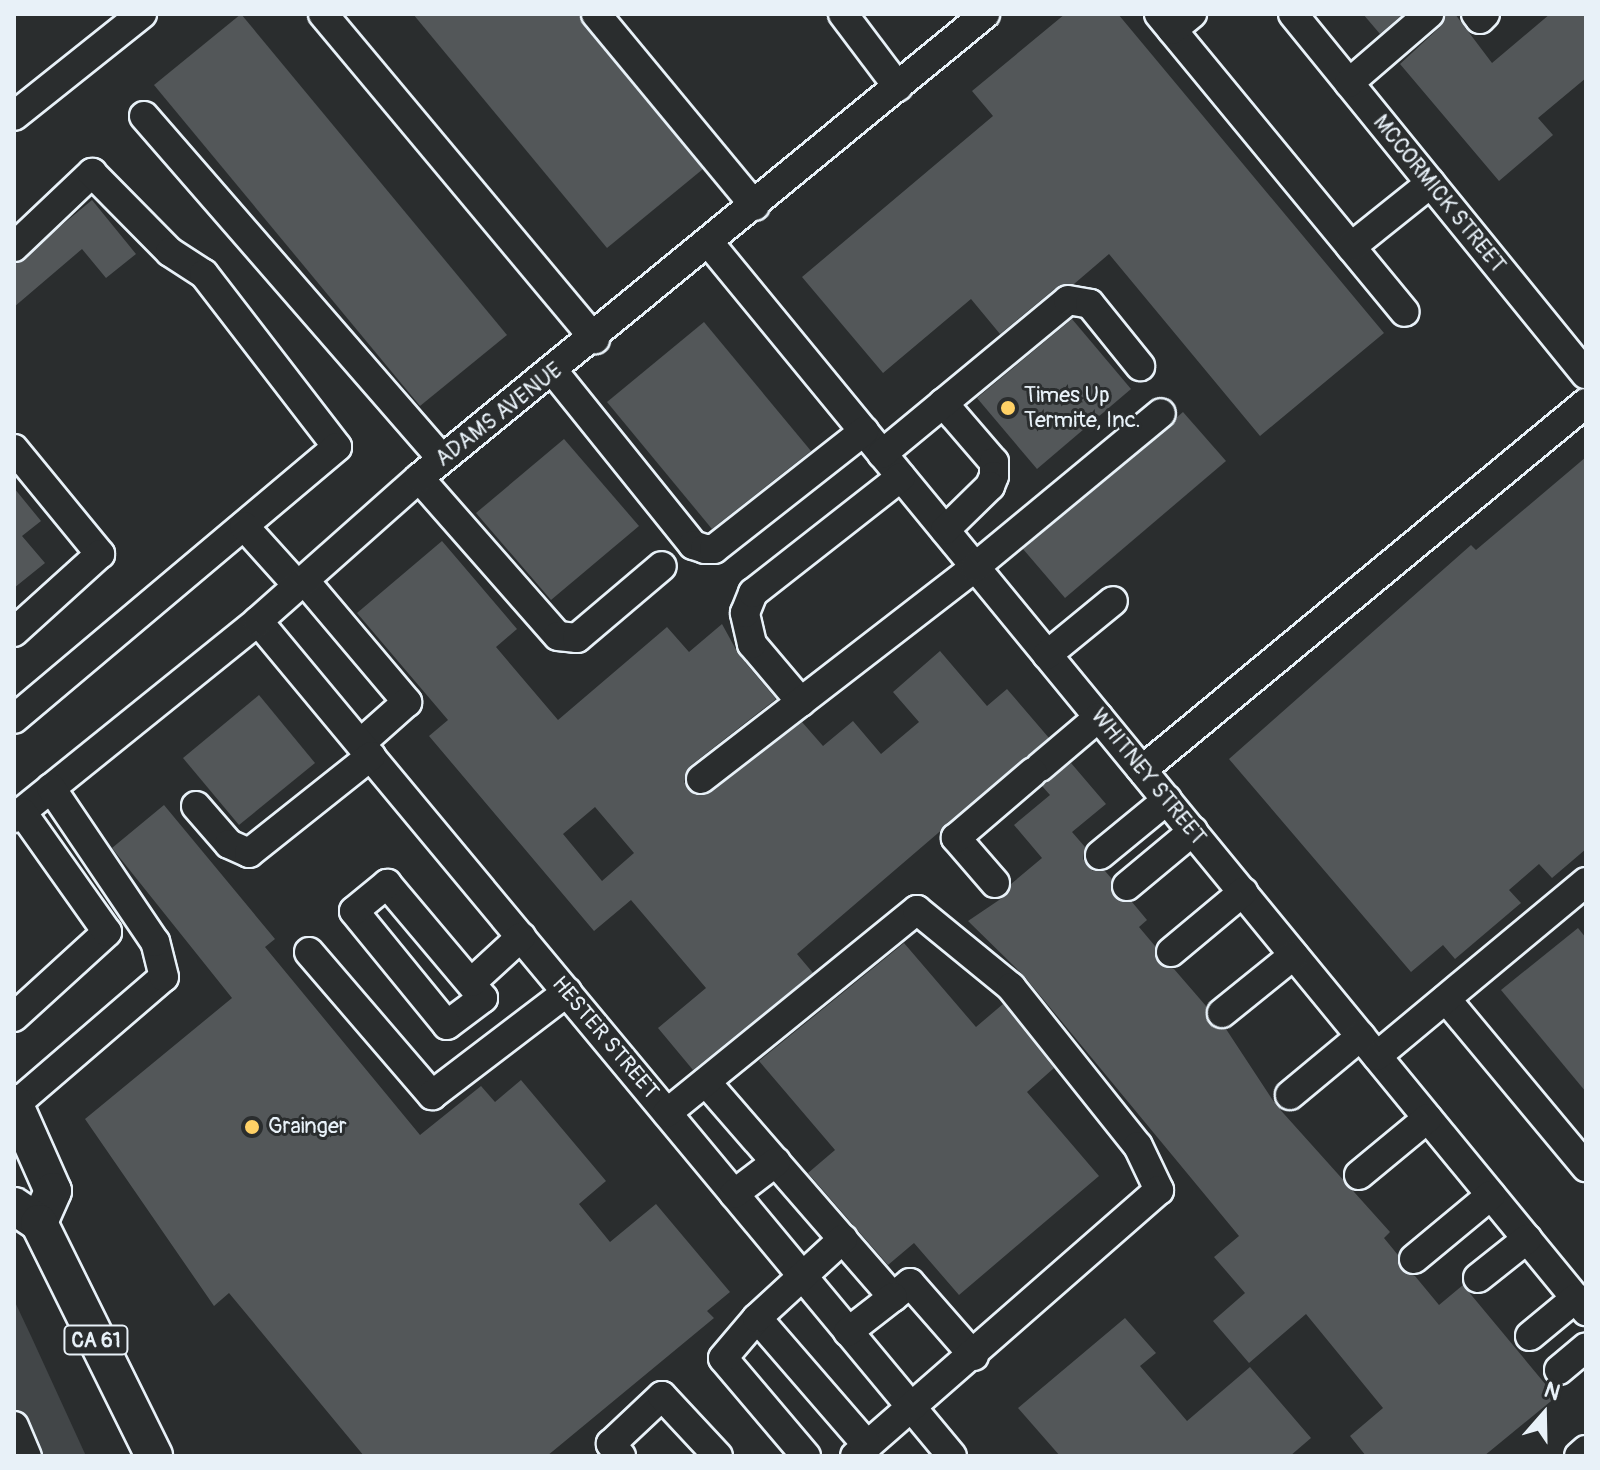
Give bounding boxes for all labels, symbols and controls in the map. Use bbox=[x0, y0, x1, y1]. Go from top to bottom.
street label: MCCORMICK STREET bbox=[1367, 110, 1511, 278]
street label: ADAMS AVENUE bbox=[431, 357, 567, 473]
place label: Times Up Termite, Inc. bbox=[1024, 382, 1141, 434]
marker: Times Up Termite, Inc. bbox=[999, 399, 1017, 417]
street label: WHITNEY STREET bbox=[1085, 703, 1211, 851]
street label: HESTER STREET bbox=[546, 971, 664, 1105]
place label: Grainger bbox=[268, 1114, 347, 1140]
marker: Grainger bbox=[243, 1118, 261, 1136]
road number: CA 61 bbox=[62, 1324, 130, 1356]
north arrow bbox=[1504, 1374, 1584, 1454]
text: N bbox=[1540, 1376, 1564, 1407]

